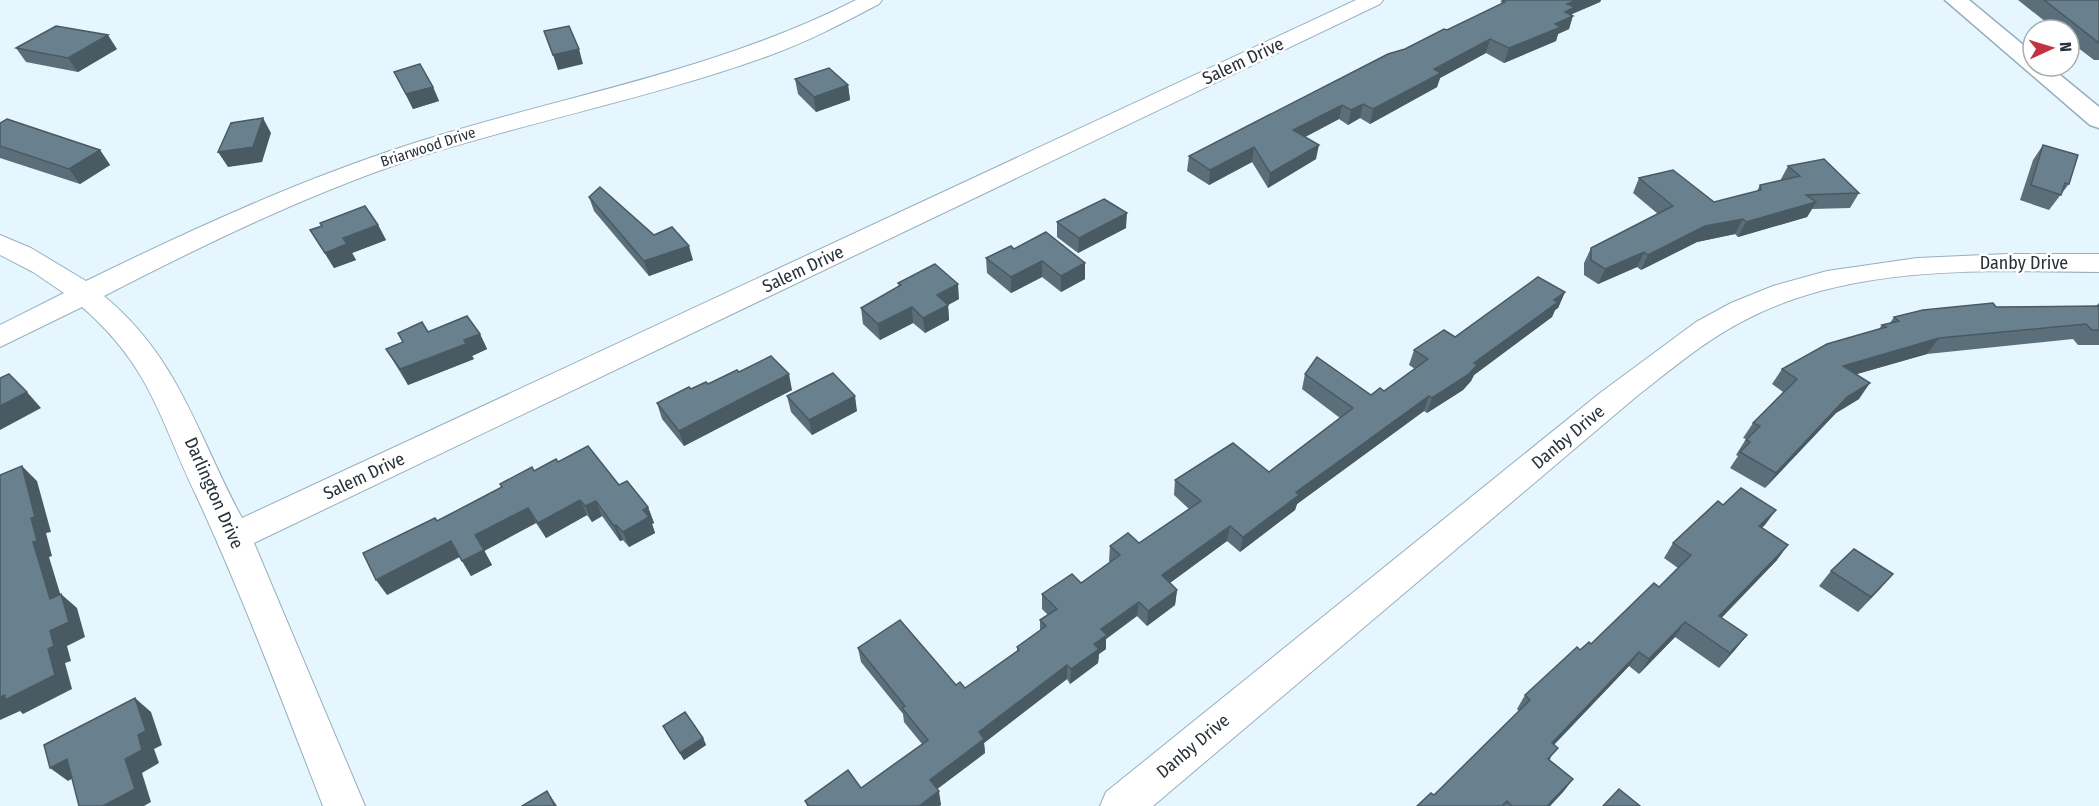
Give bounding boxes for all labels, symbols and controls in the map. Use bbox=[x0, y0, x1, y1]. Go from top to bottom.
north arrow bbox=[2021, 18, 2081, 78]
street label: Salem Drive bbox=[1199, 33, 1287, 89]
text: N bbox=[2056, 42, 2075, 52]
street label: Briarwood Drive bbox=[378, 123, 478, 171]
street label: Salem Drive bbox=[759, 241, 847, 297]
street label: Danby Drive bbox=[1980, 252, 2068, 274]
street label: Danby Drive bbox=[1527, 400, 1609, 474]
street label: Darlington Drive bbox=[180, 434, 248, 552]
street label: Salem Drive bbox=[320, 448, 408, 504]
street label: Danby Drive bbox=[1152, 709, 1234, 783]

